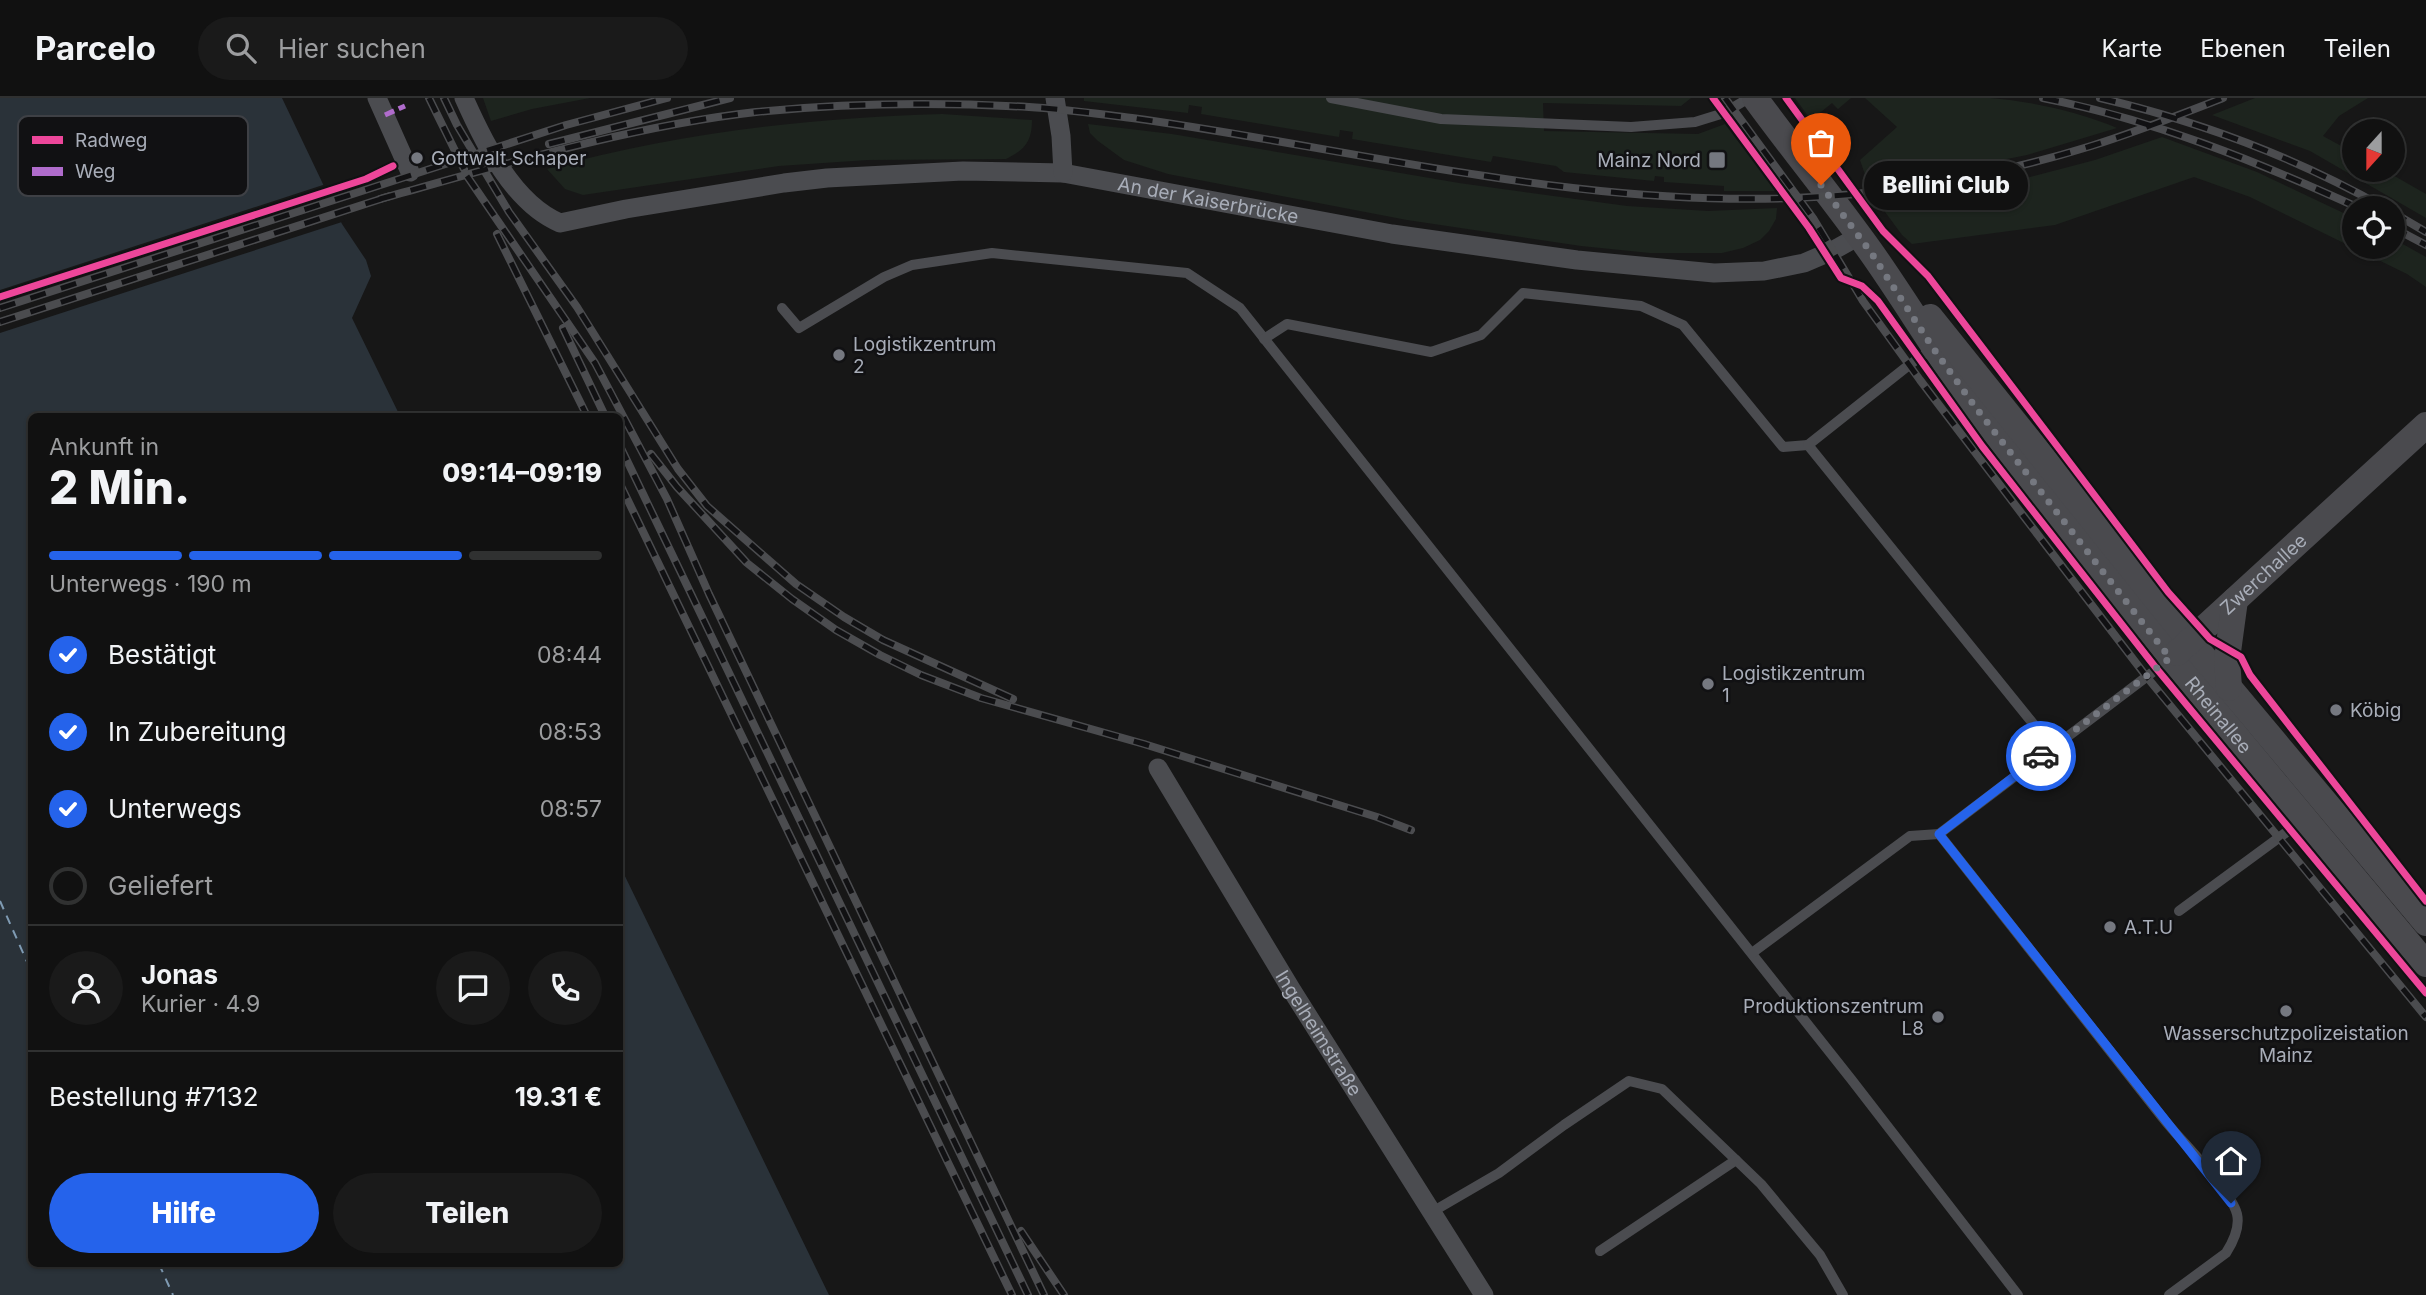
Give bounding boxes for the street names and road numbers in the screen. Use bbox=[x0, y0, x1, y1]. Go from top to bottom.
street label: An der Kaiserbrücke bbox=[1116, 172, 1301, 228]
street label: Zwerchallee bbox=[2215, 529, 2311, 619]
street label: Rheinallee bbox=[2180, 672, 2257, 758]
street label: Ingelheimstraße bbox=[1271, 966, 1367, 1100]

